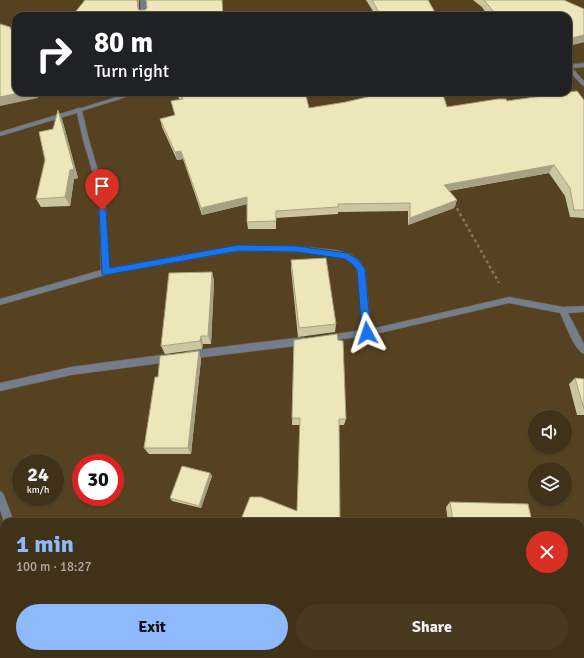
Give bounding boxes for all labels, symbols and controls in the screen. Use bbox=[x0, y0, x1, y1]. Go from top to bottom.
text: 80 m bbox=[94, 26, 153, 60]
icon: right bbox=[28, 28, 80, 80]
text: Turn right bbox=[94, 60, 169, 82]
pin bbox=[85, 169, 119, 210]
icon: arrive bbox=[91, 175, 113, 197]
position arrow bbox=[346, 312, 388, 354]
map controls bbox=[528, 410, 572, 506]
button: sound bbox=[528, 410, 572, 454]
speed limit sign: 30 bbox=[72, 454, 124, 506]
text: 24 bbox=[27, 462, 49, 487]
button: layers bbox=[528, 462, 572, 506]
text: km/h bbox=[27, 484, 49, 496]
text: 1 min bbox=[16, 529, 74, 559]
button: close bbox=[526, 531, 568, 573]
text: 100 m · 18:27 bbox=[16, 559, 92, 575]
button: Exit bbox=[16, 604, 288, 650]
button: Share bbox=[296, 604, 568, 650]

